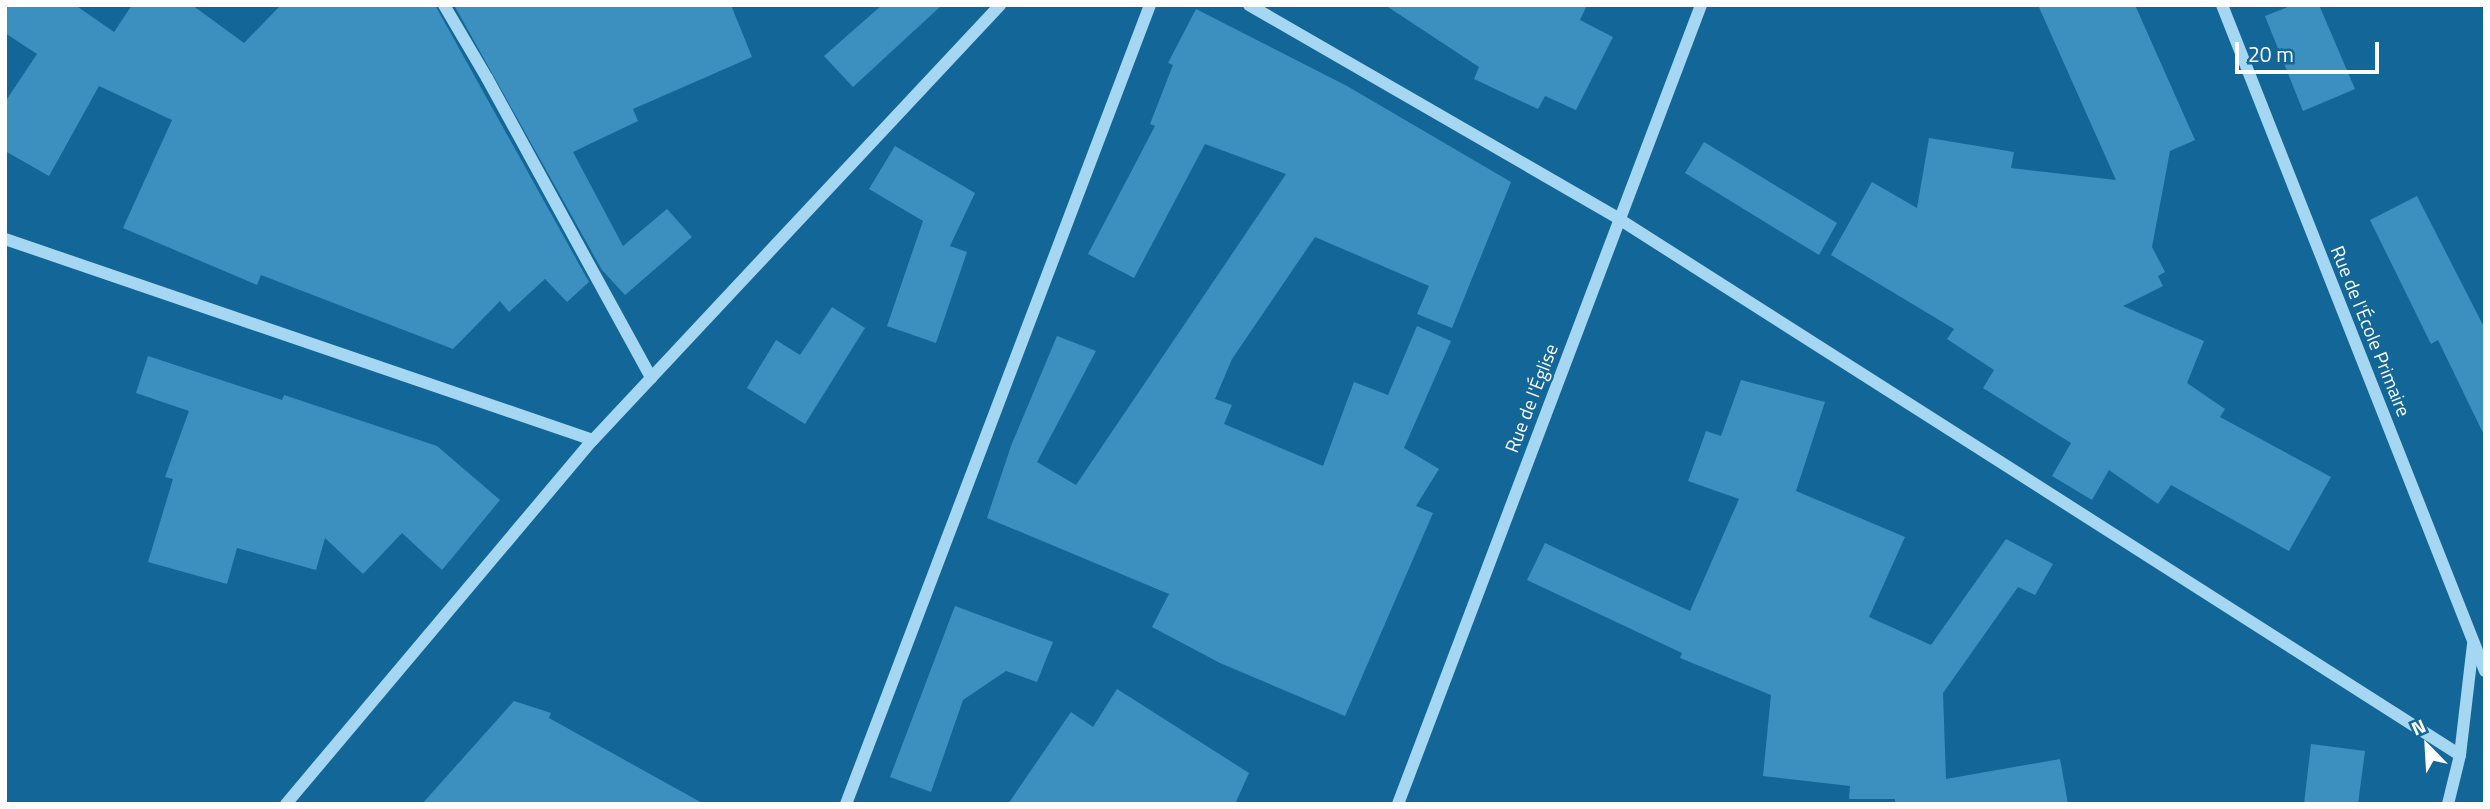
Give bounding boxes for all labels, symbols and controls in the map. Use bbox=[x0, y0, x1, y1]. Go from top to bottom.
scale bar bbox=[2238, 28, 2382, 72]
text: 20 m bbox=[2248, 38, 2294, 70]
street label: Rue de l'École Primaire bbox=[2326, 242, 2416, 420]
street label: Rue de l'Église bbox=[1500, 340, 1562, 456]
text: N bbox=[2406, 710, 2430, 742]
north arrow bbox=[2392, 711, 2462, 781]

